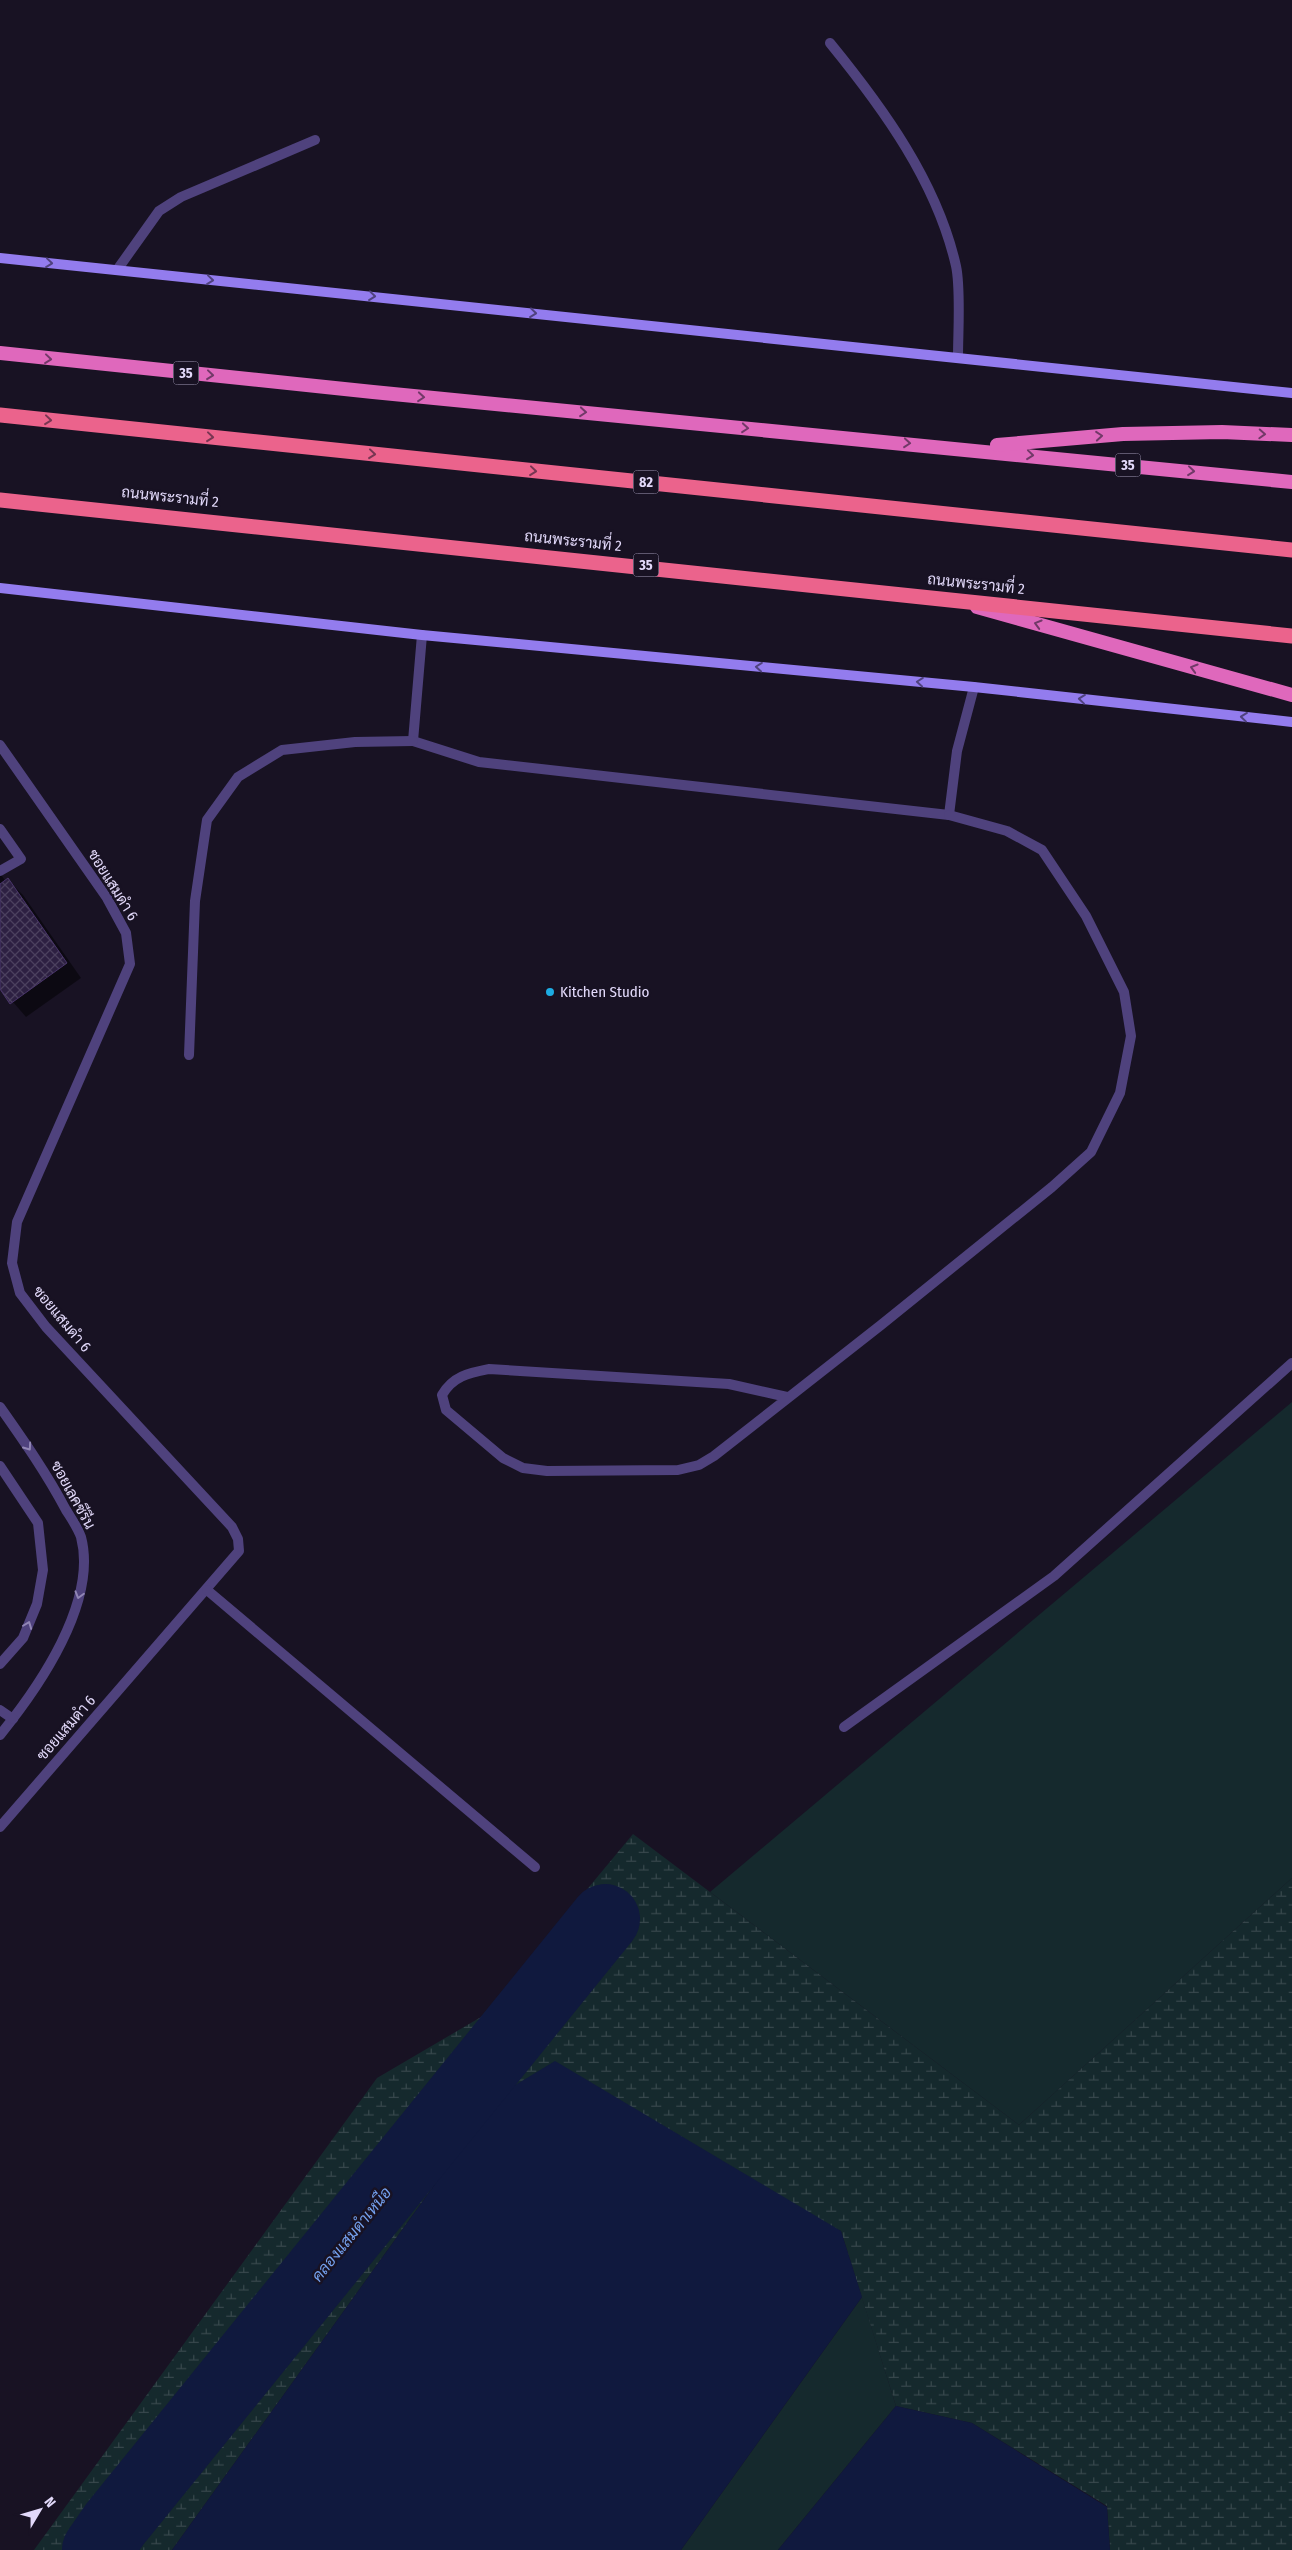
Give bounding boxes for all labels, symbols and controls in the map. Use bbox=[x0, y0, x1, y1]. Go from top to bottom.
one-way arrow bbox=[45, 257, 53, 268]
one-way arrow bbox=[206, 274, 214, 285]
one-way arrow bbox=[368, 290, 376, 301]
one-way arrow bbox=[530, 307, 538, 318]
one-way arrow bbox=[45, 353, 53, 364]
road number: 35 bbox=[174, 362, 198, 384]
one-way arrow bbox=[206, 369, 214, 380]
one-way arrow bbox=[418, 391, 426, 402]
one-way arrow bbox=[580, 406, 588, 417]
one-way arrow bbox=[45, 414, 53, 425]
one-way arrow bbox=[741, 422, 749, 433]
one-way arrow bbox=[1258, 428, 1266, 439]
one-way arrow bbox=[206, 431, 214, 442]
one-way arrow bbox=[1096, 431, 1104, 442]
one-way arrow bbox=[903, 437, 911, 448]
one-way arrow bbox=[368, 448, 376, 459]
one-way arrow bbox=[1026, 449, 1034, 460]
road number: 35 bbox=[1116, 454, 1140, 476]
one-way arrow bbox=[530, 465, 538, 476]
one-way arrow bbox=[1188, 466, 1196, 477]
road number: 82 bbox=[634, 471, 658, 494]
street label: ถนนพระรามที่ 2 bbox=[121, 477, 220, 511]
street label: ถนนพระรามที่ 2 bbox=[524, 521, 623, 555]
road number: 35 bbox=[634, 554, 658, 576]
street label: ถนนพระรามที่ 2 bbox=[927, 564, 1026, 598]
one-way arrow bbox=[1034, 620, 1043, 630]
one-way arrow bbox=[754, 661, 762, 672]
one-way arrow bbox=[1190, 663, 1199, 674]
one-way arrow bbox=[916, 677, 924, 688]
one-way arrow bbox=[1078, 694, 1086, 705]
one-way arrow bbox=[1239, 711, 1247, 722]
street label: ซอยแสมดำ 6 bbox=[84, 846, 142, 924]
place label: Kitchen Studio bbox=[560, 983, 650, 1001]
marker: Kitchen Studio bbox=[544, 986, 556, 998]
street label: ซอยแสมดำ 6 bbox=[29, 1282, 95, 1356]
one-way arrow bbox=[22, 1441, 31, 1451]
street label: ซอยเลคซีรีน bbox=[47, 1457, 100, 1532]
one-way arrow bbox=[75, 1590, 85, 1598]
one-way arrow bbox=[22, 1621, 33, 1630]
street label: ซอยแสมดำ 6 bbox=[33, 1692, 99, 1764]
water label: คลองแสมดำเหนือ bbox=[306, 2182, 395, 2285]
north arrow bbox=[15, 2485, 65, 2535]
text: N bbox=[41, 2494, 59, 2511]

